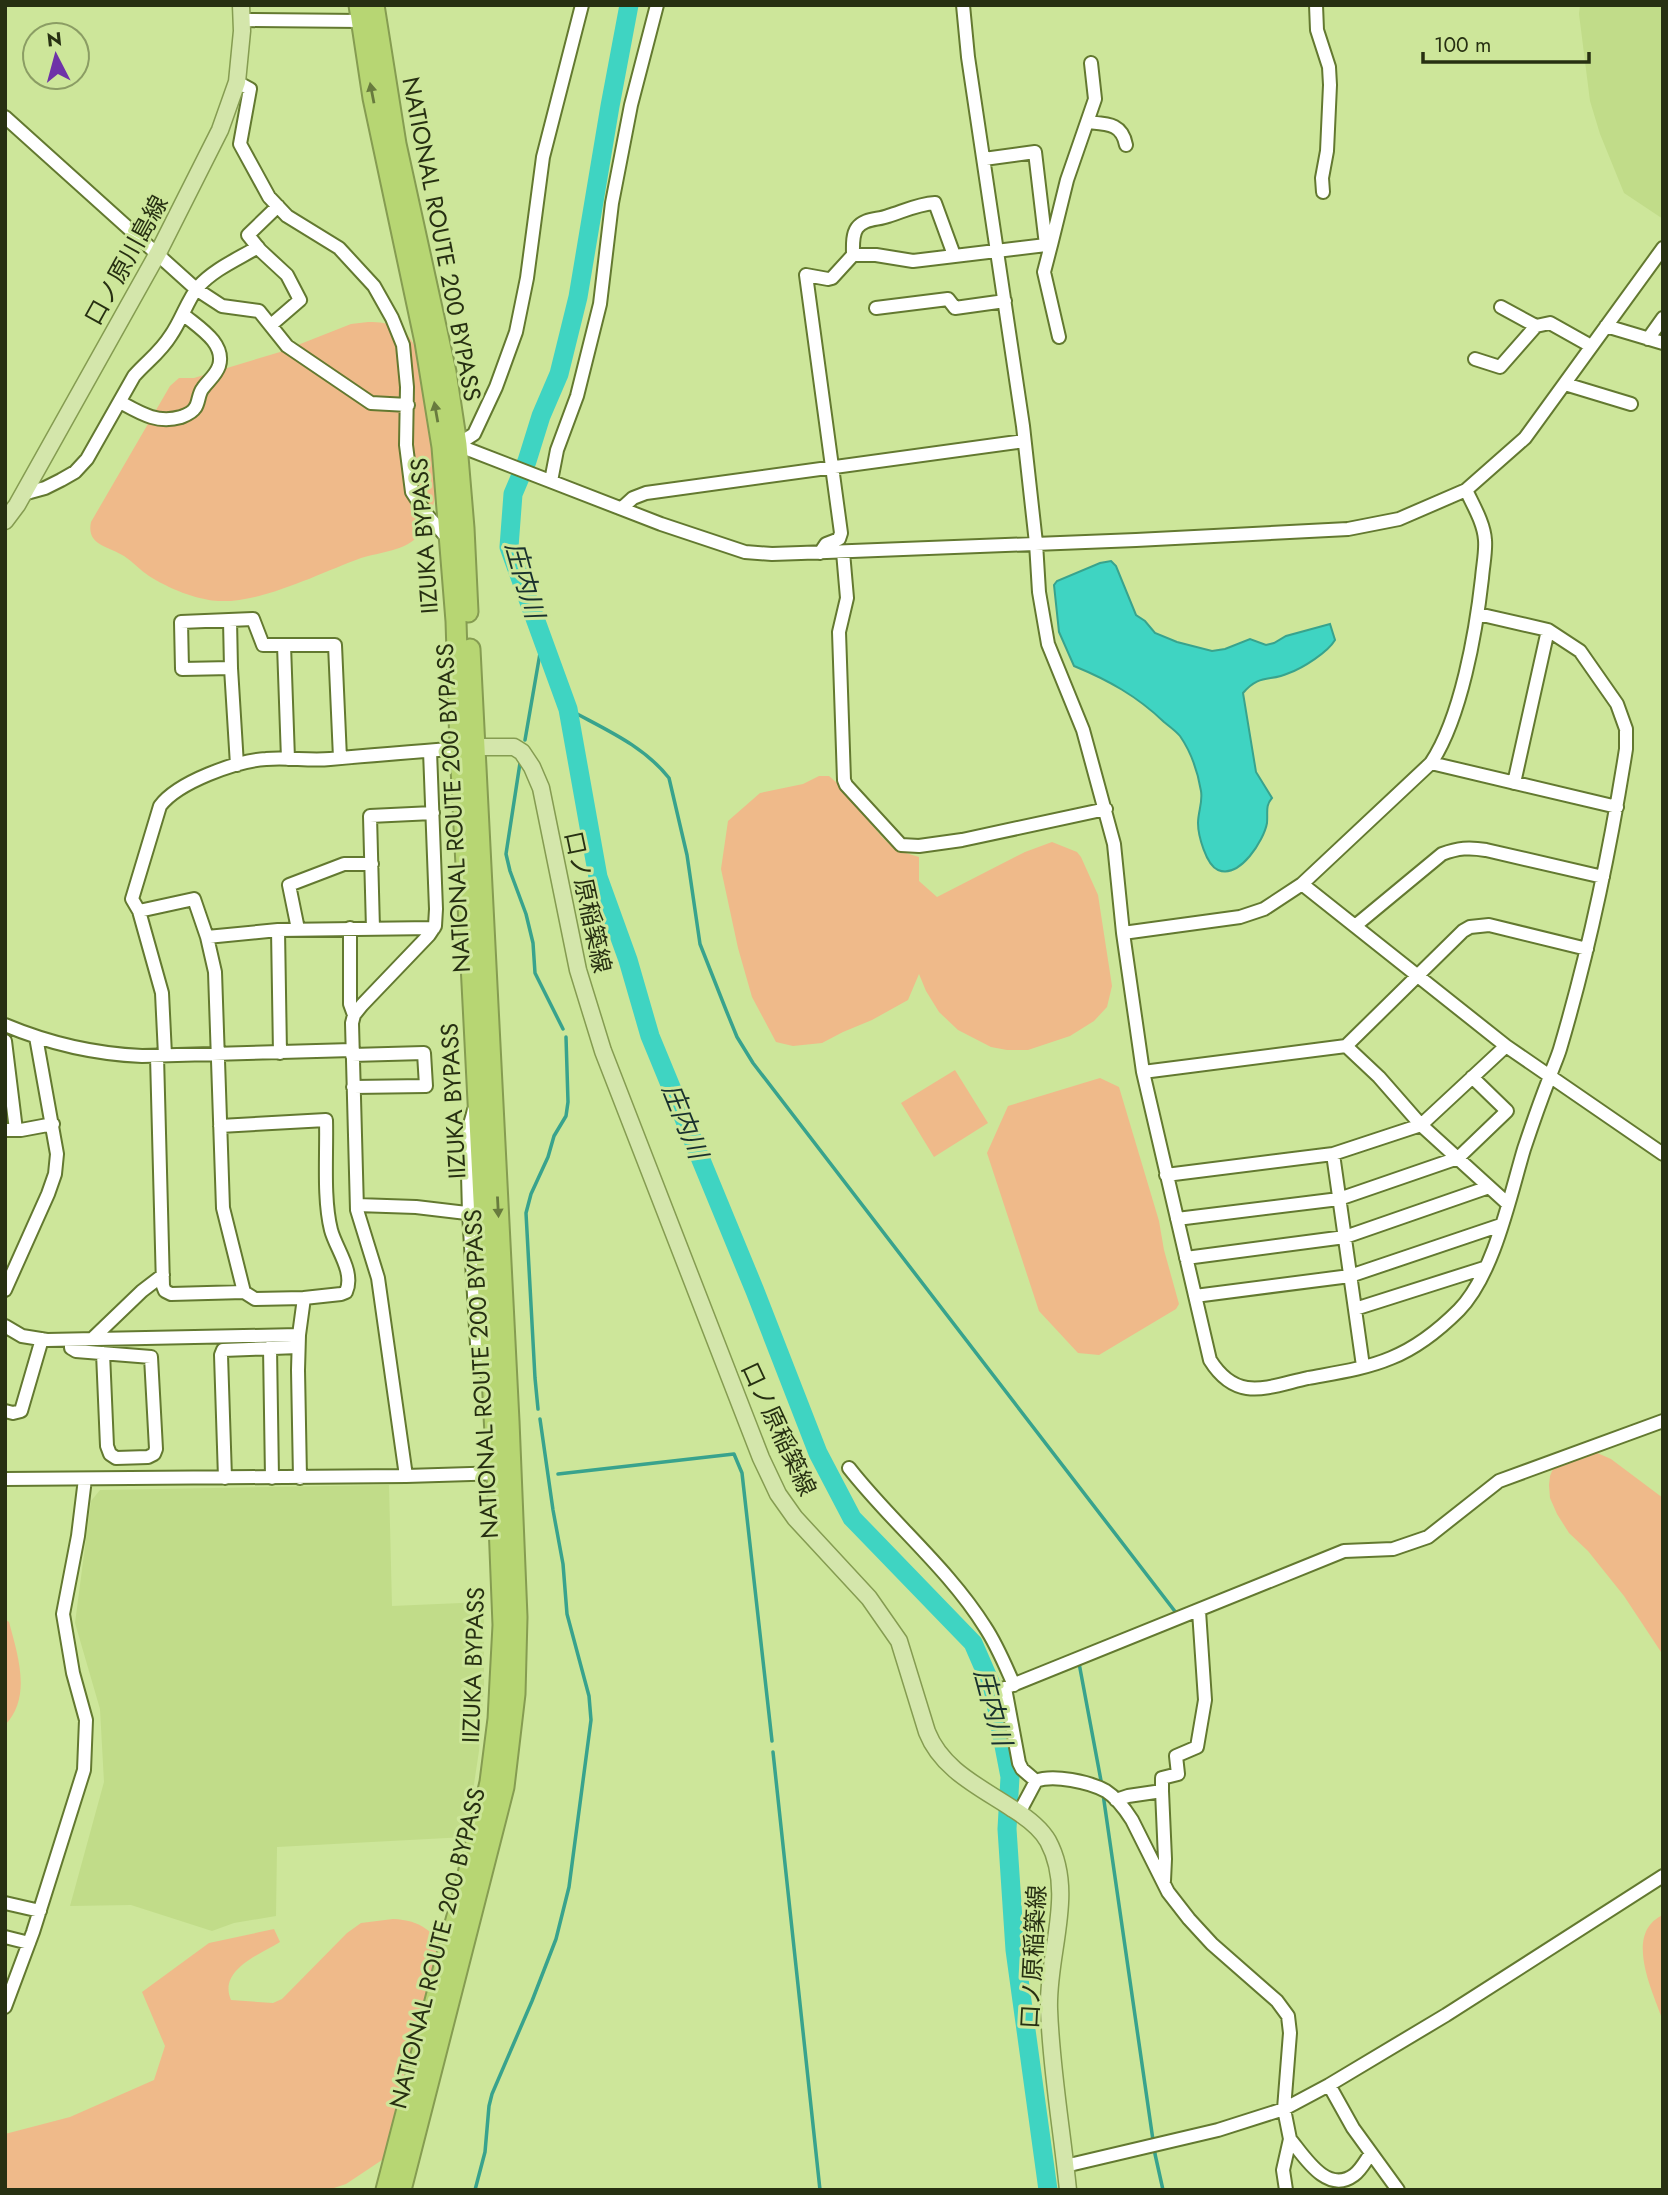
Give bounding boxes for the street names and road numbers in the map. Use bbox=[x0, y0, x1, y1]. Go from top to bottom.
street label: NATIONAL ROUTE 200 BYPASS bbox=[393, 74, 491, 404]
street label: 口ノ原川島線 bbox=[76, 189, 176, 331]
street label: IIZUKA BYPASS bbox=[401, 457, 447, 615]
street label: NATIONAL ROUTE 200 BYPASS bbox=[427, 643, 479, 973]
street label: 口ノ原稲築線 bbox=[556, 828, 620, 976]
street label: IIZUKA BYPASS bbox=[431, 1022, 475, 1180]
street label: NATIONAL ROUTE 200 BYPASS bbox=[455, 1209, 507, 1539]
street label: 口ノ原稲築線 bbox=[733, 1356, 825, 1502]
street label: IIZUKA BYPASS bbox=[453, 1586, 493, 1744]
street label: NATIONAL ROUTE 200 BYPASS bbox=[380, 1784, 494, 2112]
street label: 口ノ原稲築線 bbox=[1012, 1884, 1054, 2030]

